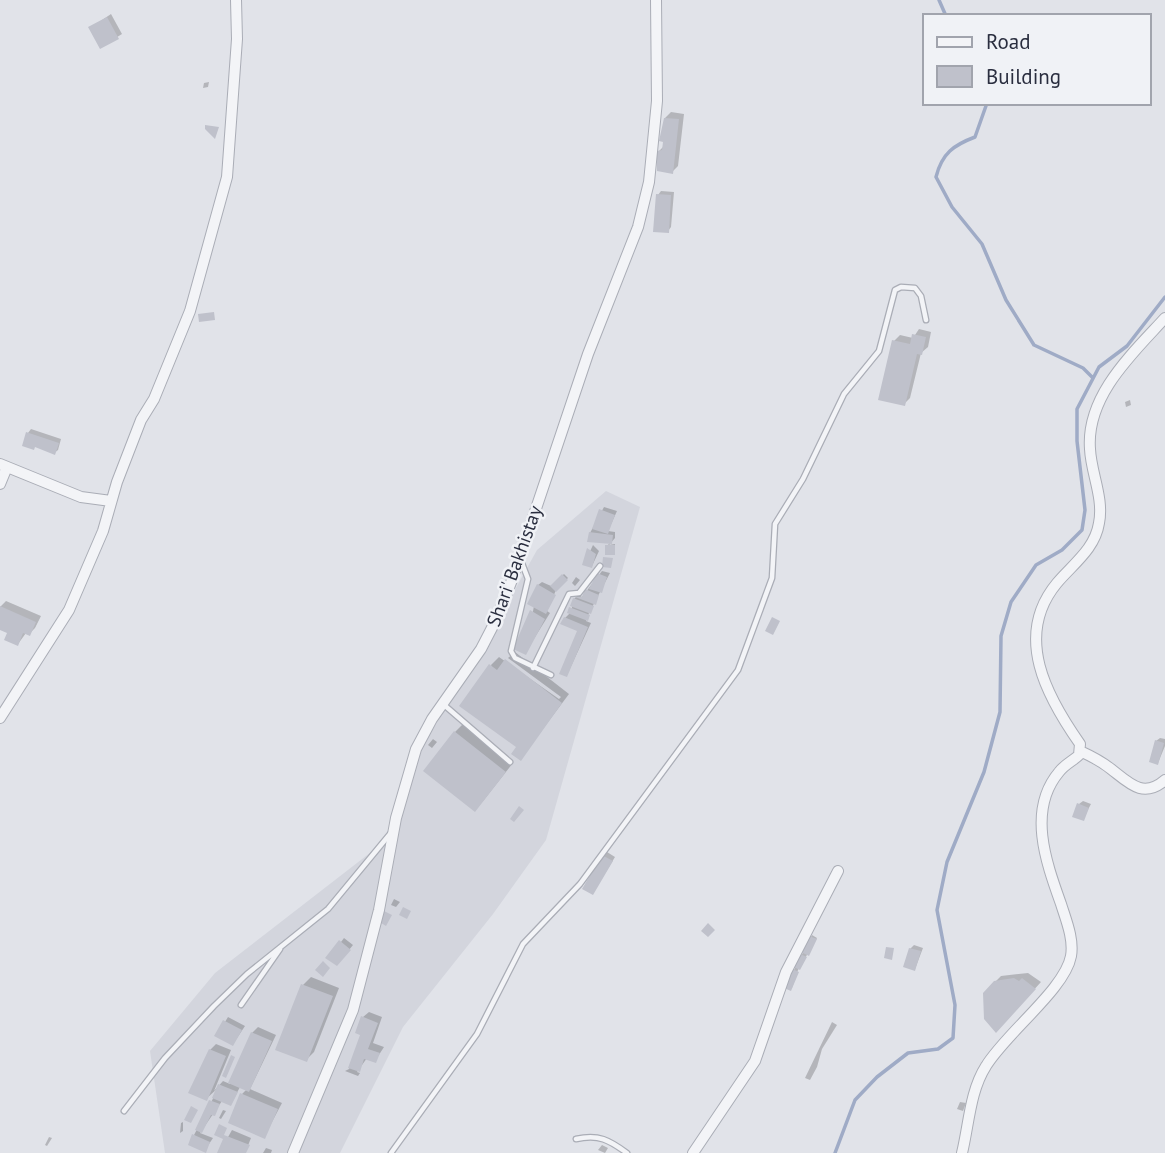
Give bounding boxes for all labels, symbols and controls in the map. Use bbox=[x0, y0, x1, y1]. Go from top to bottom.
legend bbox=[923, 14, 1151, 105]
text: Road bbox=[986, 28, 1030, 55]
text: Building bbox=[986, 63, 1061, 90]
street label: Shari' Bakhistay bbox=[481, 502, 547, 630]

